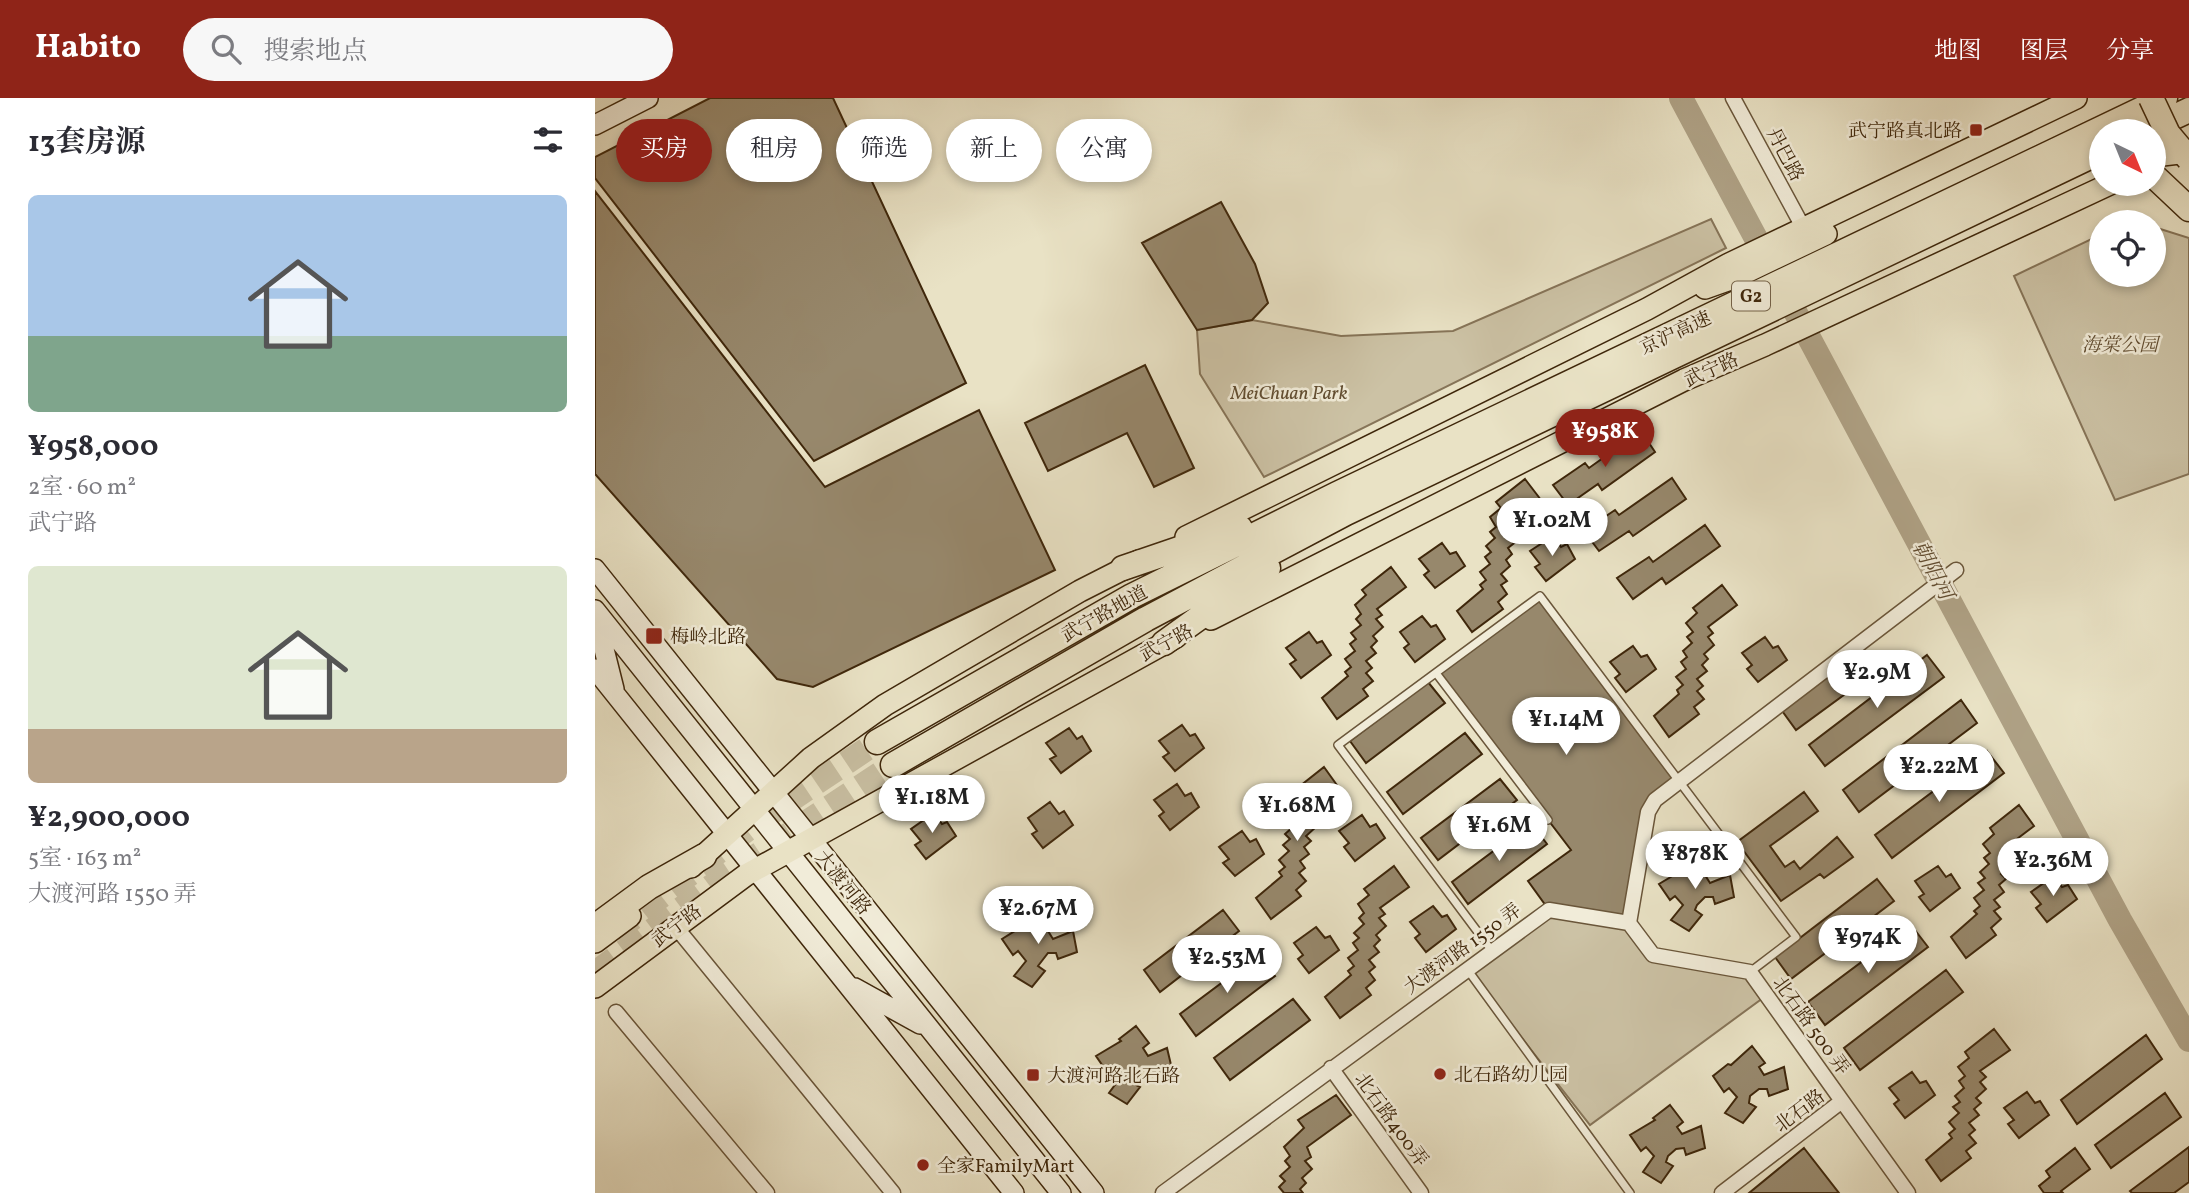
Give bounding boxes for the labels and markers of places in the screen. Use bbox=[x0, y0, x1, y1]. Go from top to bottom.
place label: 武宁路真北路 bbox=[1848, 119, 1962, 145]
marker: 武宁路真北路 bbox=[1968, 122, 1984, 138]
pin: ¥958K bbox=[1556, 410, 1654, 469]
pin: ¥1.02M bbox=[1495, 498, 1609, 558]
place label: 梅岭北路 bbox=[670, 625, 746, 651]
marker: 梅岭北路 bbox=[644, 626, 664, 646]
pin: ¥2.9M bbox=[1828, 650, 1926, 710]
pin: ¥1.14M bbox=[1509, 698, 1623, 757]
pin: ¥2.22M bbox=[1882, 744, 1996, 804]
pin: ¥1.18M bbox=[875, 776, 989, 835]
pin: ¥1.68M bbox=[1240, 784, 1354, 843]
pin: ¥1.6M bbox=[1450, 804, 1548, 863]
pin: ¥878K bbox=[1646, 832, 1744, 891]
pin: ¥2.36M bbox=[1996, 838, 2110, 898]
pin: ¥2.67M bbox=[981, 886, 1095, 946]
pin: ¥974K bbox=[1819, 916, 1917, 975]
pin: ¥2.53M bbox=[1170, 936, 1284, 995]
place label: 北石路幼儿园 bbox=[1454, 1063, 1568, 1089]
place label: 大渡河路北石路 bbox=[1047, 1064, 1180, 1090]
marker: 北石路幼儿园 bbox=[1432, 1066, 1448, 1082]
marker: 大渡河路北石路 bbox=[1025, 1067, 1041, 1083]
place label: 全家FamilyMart bbox=[937, 1154, 1075, 1180]
marker: 全家FamilyMart bbox=[915, 1157, 931, 1173]

